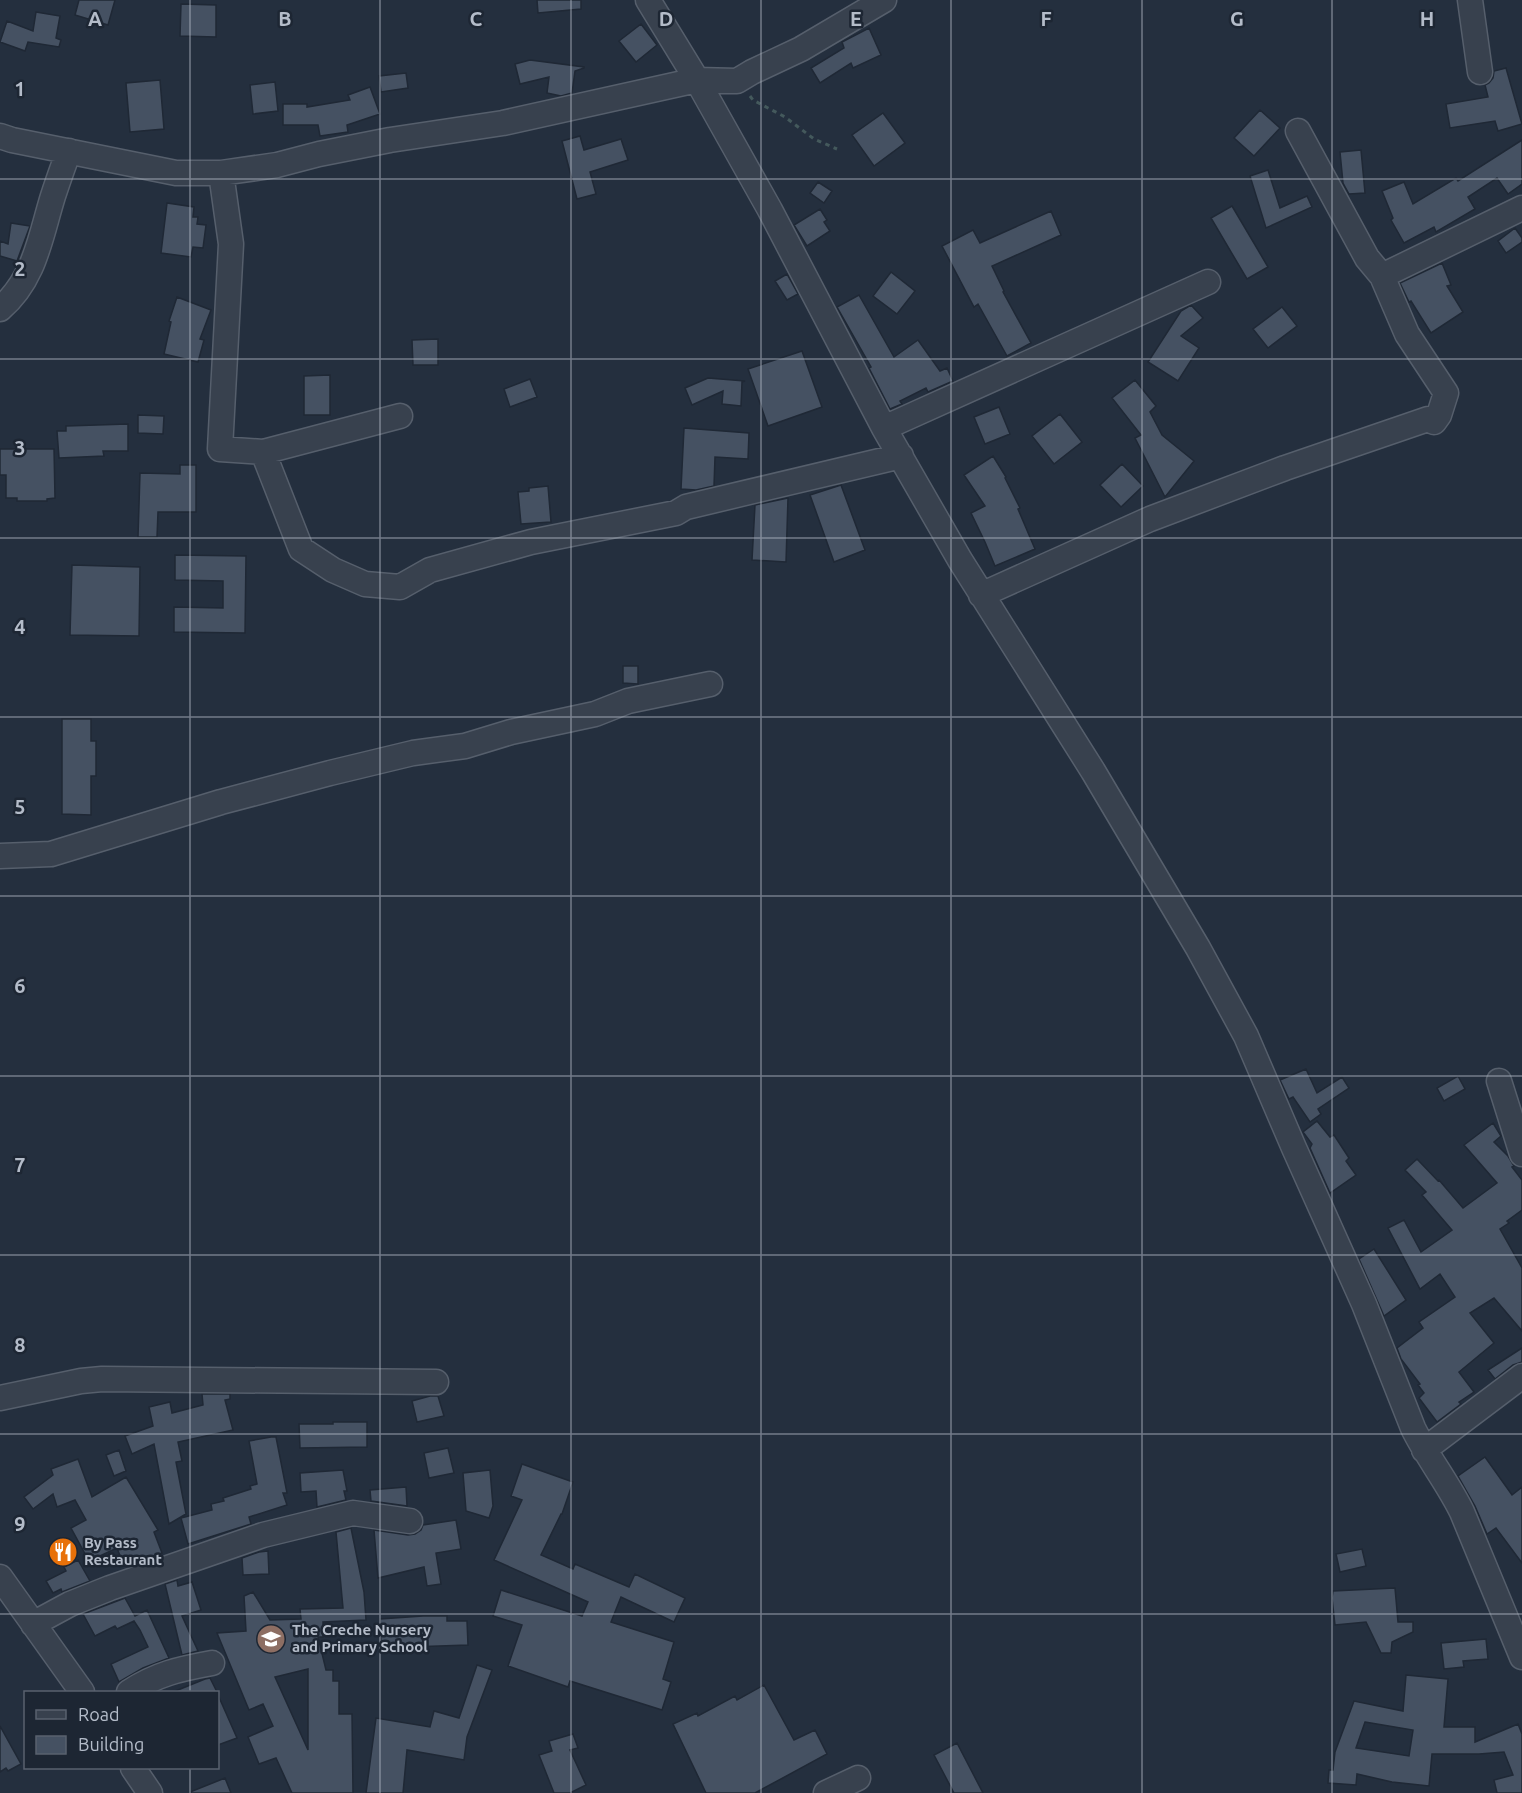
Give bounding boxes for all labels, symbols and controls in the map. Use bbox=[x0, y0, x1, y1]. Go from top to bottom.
text: A bbox=[88, 7, 102, 30]
text: B bbox=[278, 7, 292, 30]
text: C bbox=[470, 7, 483, 30]
text: D bbox=[659, 7, 673, 30]
text: E bbox=[850, 7, 862, 30]
text: F bbox=[1040, 7, 1052, 30]
text: G bbox=[1230, 7, 1244, 30]
text: H bbox=[1420, 7, 1434, 30]
text: 1 bbox=[14, 77, 26, 100]
text: 2 bbox=[14, 257, 26, 280]
text: 3 bbox=[14, 436, 26, 459]
text: 4 bbox=[14, 615, 26, 638]
text: 5 bbox=[14, 795, 26, 818]
text: 6 bbox=[14, 974, 26, 997]
text: 7 bbox=[14, 1153, 26, 1176]
text: 8 bbox=[14, 1333, 26, 1356]
text: 9 bbox=[14, 1512, 26, 1535]
place label: By Pass Restaurant bbox=[84, 1534, 162, 1568]
restaurant icon: By Pass Restaurant bbox=[47, 1536, 79, 1568]
place label: The Creche Nursery and Primary School bbox=[292, 1621, 431, 1655]
school or university icon: The Creche Nursery and Primary School bbox=[255, 1623, 287, 1655]
legend bbox=[24, 1691, 219, 1769]
text: Road bbox=[78, 1704, 120, 1724]
text: Building bbox=[78, 1734, 144, 1754]

